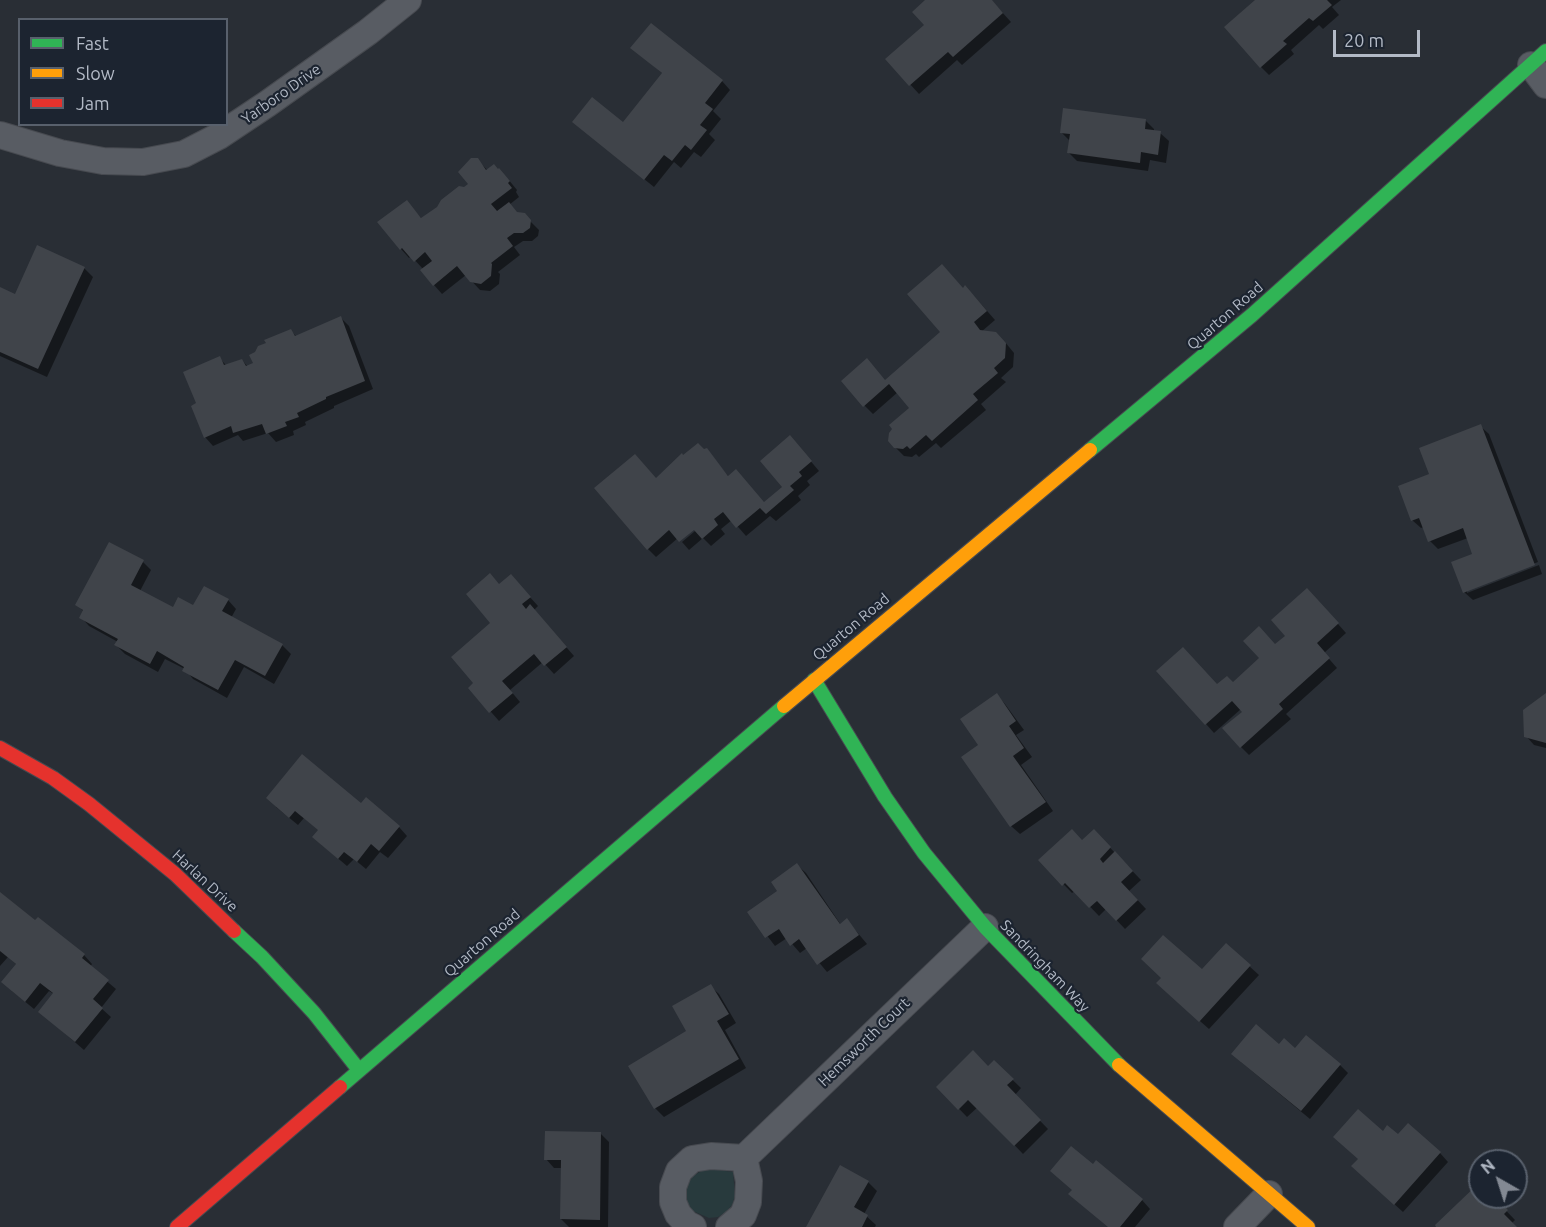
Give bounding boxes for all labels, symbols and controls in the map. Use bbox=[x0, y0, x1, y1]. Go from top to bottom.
legend bbox=[18, 18, 228, 126]
scale bar bbox=[1336, 18, 1423, 56]
text: 20 m bbox=[1344, 30, 1384, 50]
text: Fast bbox=[76, 33, 109, 53]
street label: Yarboro Drive bbox=[238, 60, 324, 128]
text: Slow bbox=[76, 63, 115, 83]
text: Jam bbox=[76, 93, 110, 113]
street label: Quarton Road bbox=[1183, 278, 1267, 354]
street label: Quarton Road bbox=[809, 590, 893, 664]
street label: Harlan Drive bbox=[169, 846, 241, 916]
street label: Quarton Road bbox=[440, 905, 524, 981]
street label: Sandringham Way bbox=[997, 916, 1093, 1016]
street label: Hemsworth Court bbox=[814, 994, 914, 1090]
north arrow bbox=[1468, 1149, 1528, 1209]
text: N bbox=[1478, 1156, 1498, 1177]

